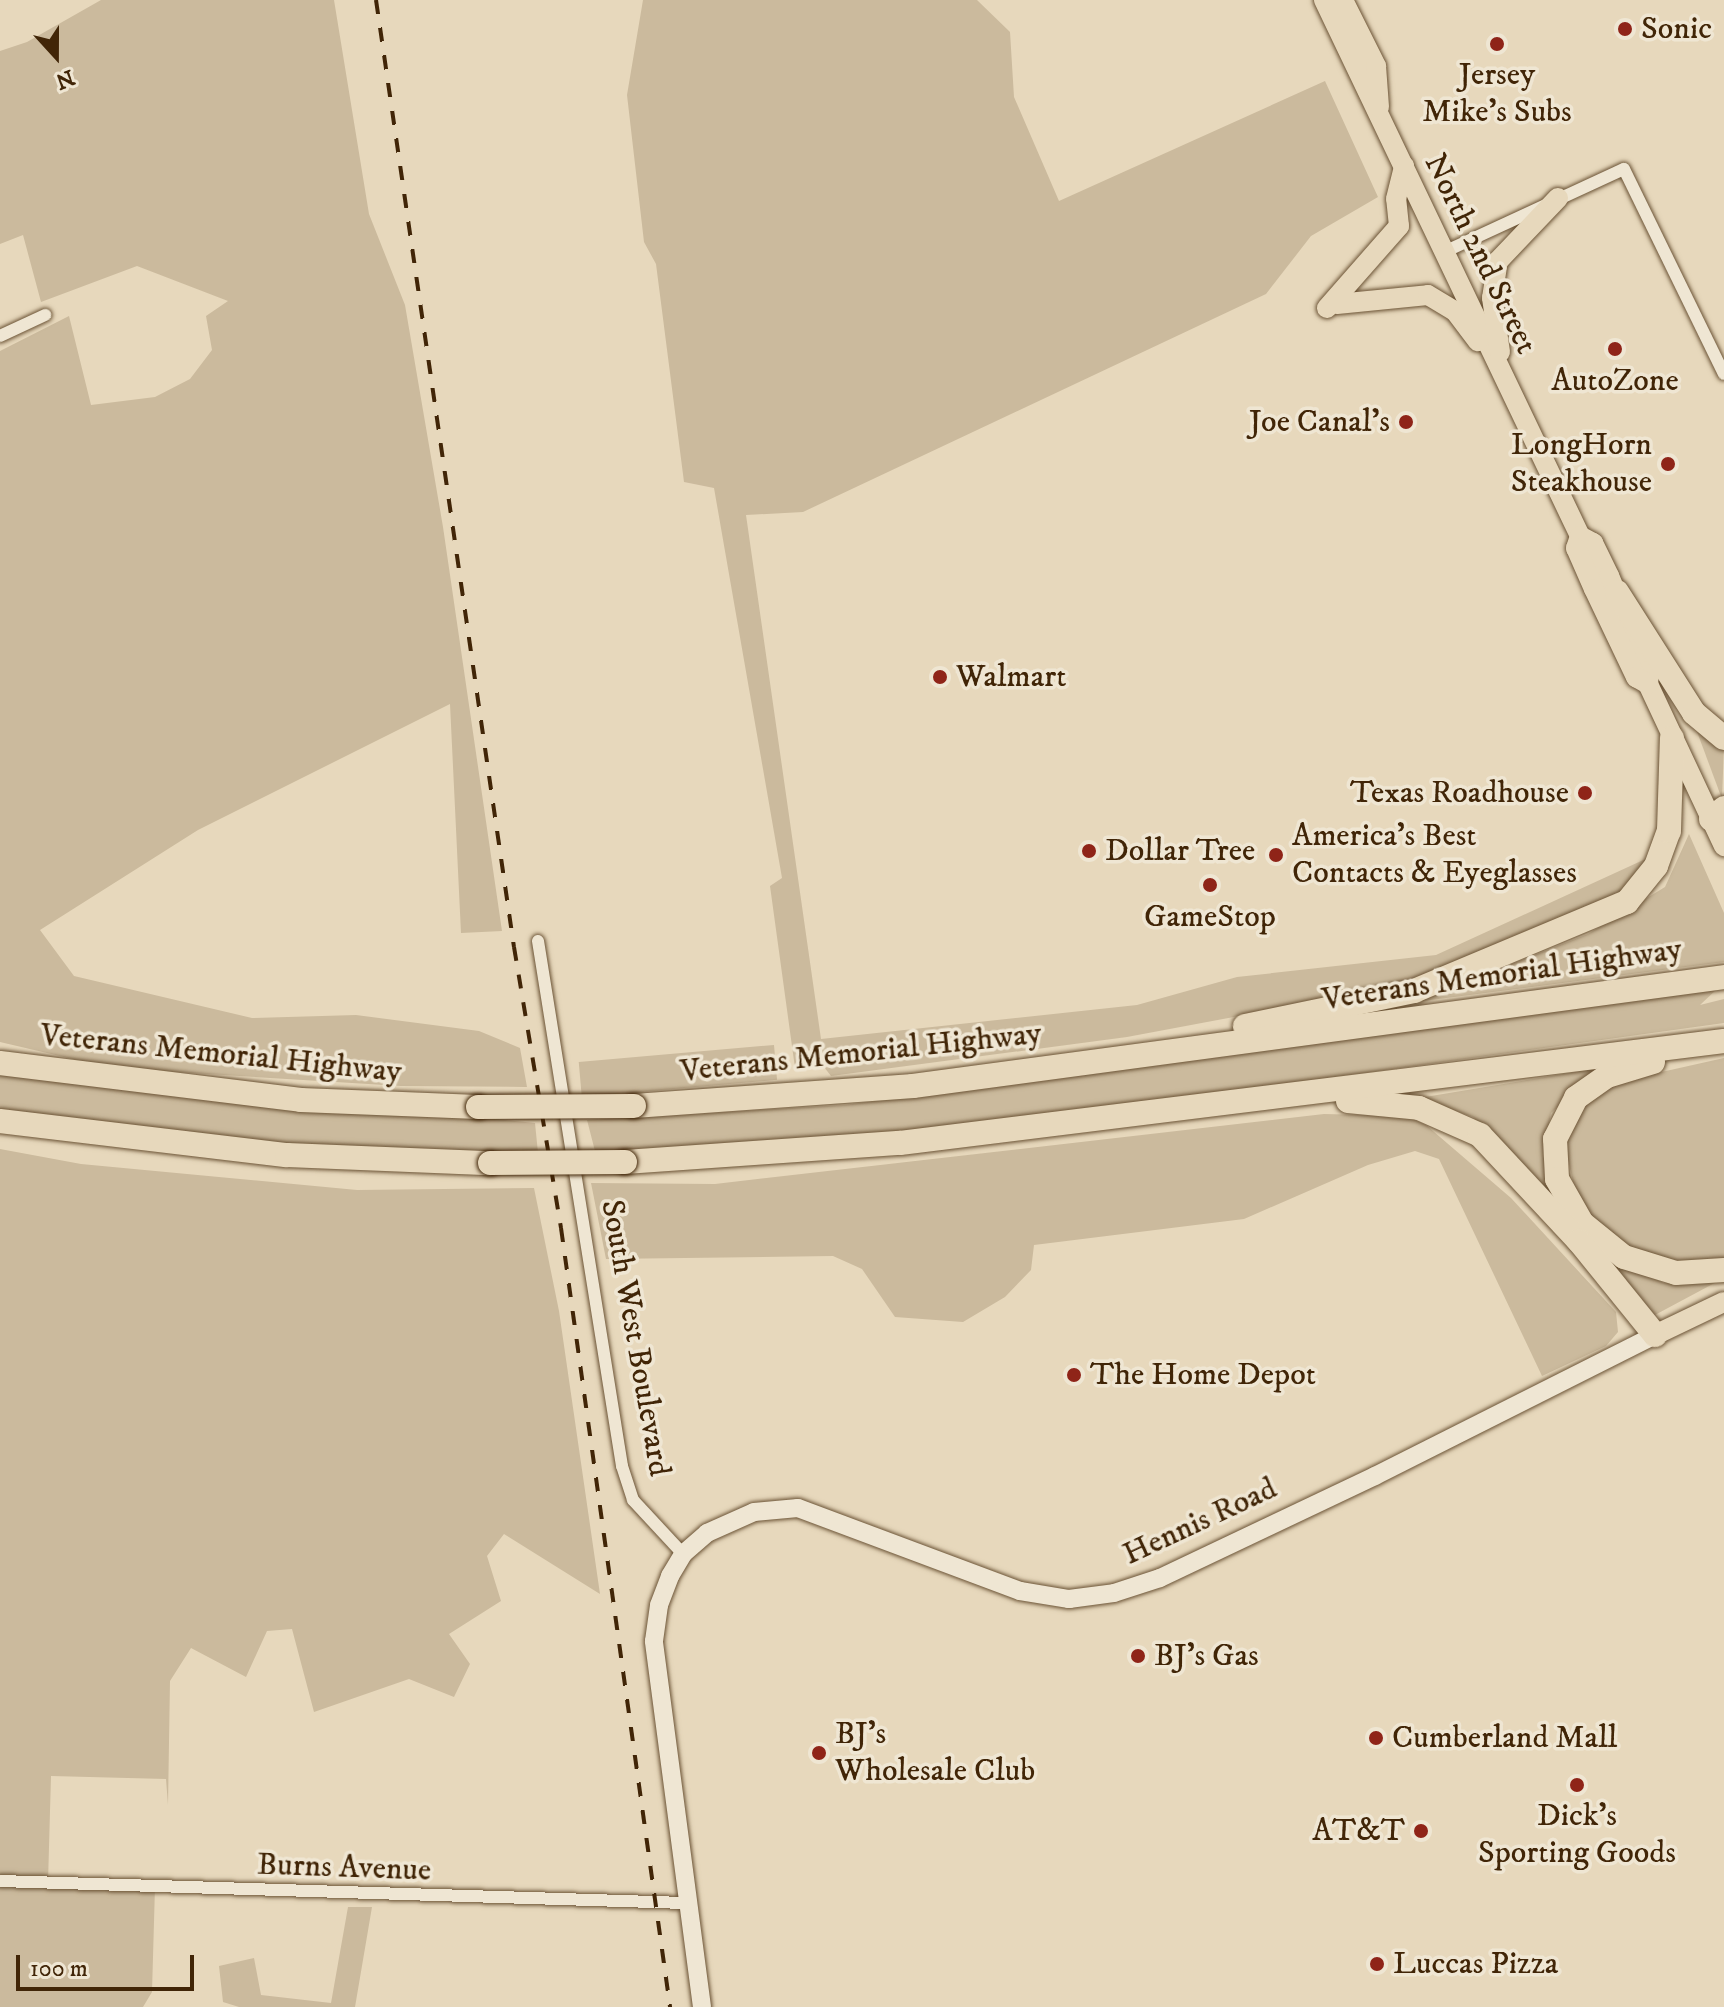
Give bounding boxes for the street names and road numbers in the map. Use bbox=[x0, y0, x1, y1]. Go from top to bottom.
street label: North 2nd Street bbox=[1415, 148, 1545, 360]
street label: Veterans Memorial Highway bbox=[1320, 931, 1684, 1019]
street label: Veterans Memorial Highway bbox=[678, 1015, 1044, 1091]
street label: Veterans Memorial Highway bbox=[38, 1016, 404, 1092]
street label: South West Boulevard bbox=[592, 1197, 678, 1479]
street label: Hennis Road bbox=[1117, 1470, 1283, 1574]
street label: Burns Avenue bbox=[256, 1846, 432, 1890]

